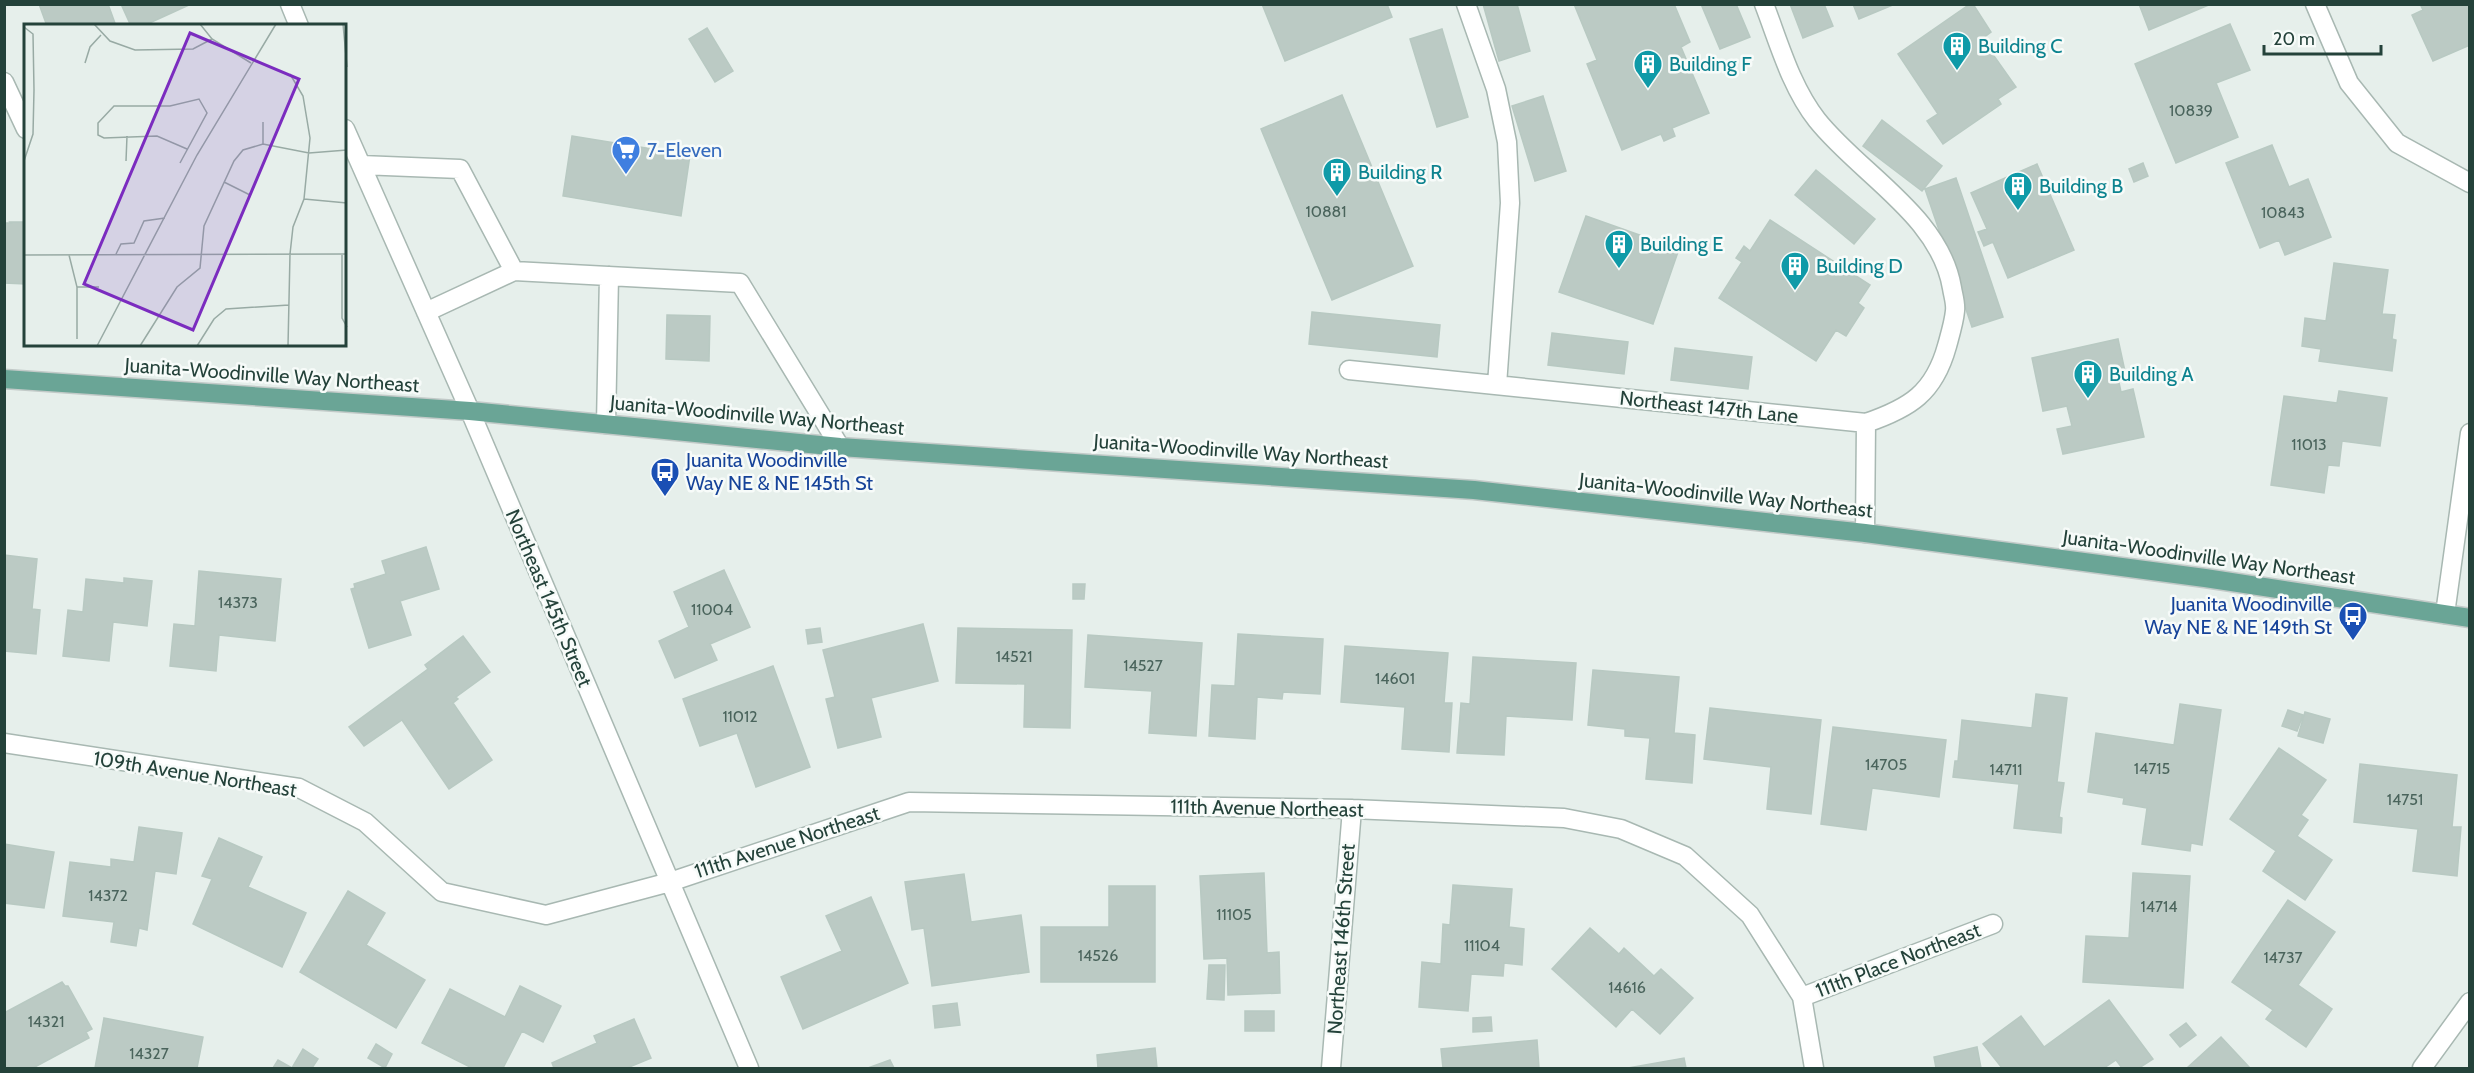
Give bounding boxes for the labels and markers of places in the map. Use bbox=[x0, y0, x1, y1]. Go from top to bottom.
building icon: Building C bbox=[1941, 30, 1973, 72]
place label: Building C bbox=[1978, 34, 2062, 58]
building icon: Building F bbox=[1632, 48, 1664, 90]
place label: Building F bbox=[1669, 52, 1752, 76]
supermarket icon: 7-Eleven bbox=[610, 134, 642, 176]
place label: 7-Eleven bbox=[647, 138, 722, 162]
building icon: Building R bbox=[1321, 156, 1353, 198]
place label: Building R bbox=[1358, 160, 1442, 184]
building icon: Building B bbox=[2002, 170, 2034, 212]
place label: Building B bbox=[2039, 174, 2123, 198]
building icon: Building E bbox=[1603, 228, 1635, 270]
place label: Building E bbox=[1640, 232, 1723, 256]
building icon: Building D bbox=[1779, 250, 1811, 292]
place label: Building D bbox=[1816, 254, 1903, 278]
building icon: Building A bbox=[2072, 358, 2104, 400]
place label: Building A bbox=[2109, 362, 2194, 386]
place label: Juanita Woodinville Way NE & NE 145th St bbox=[685, 448, 873, 495]
bus stop icon: Juanita Woodinville Way NE & NE 145th St bbox=[649, 456, 681, 498]
place label: Juanita Woodinville Way NE & NE 149th St bbox=[2144, 592, 2332, 639]
bus stop icon: Juanita Woodinville Way NE & NE 149th St bbox=[2337, 600, 2369, 642]

